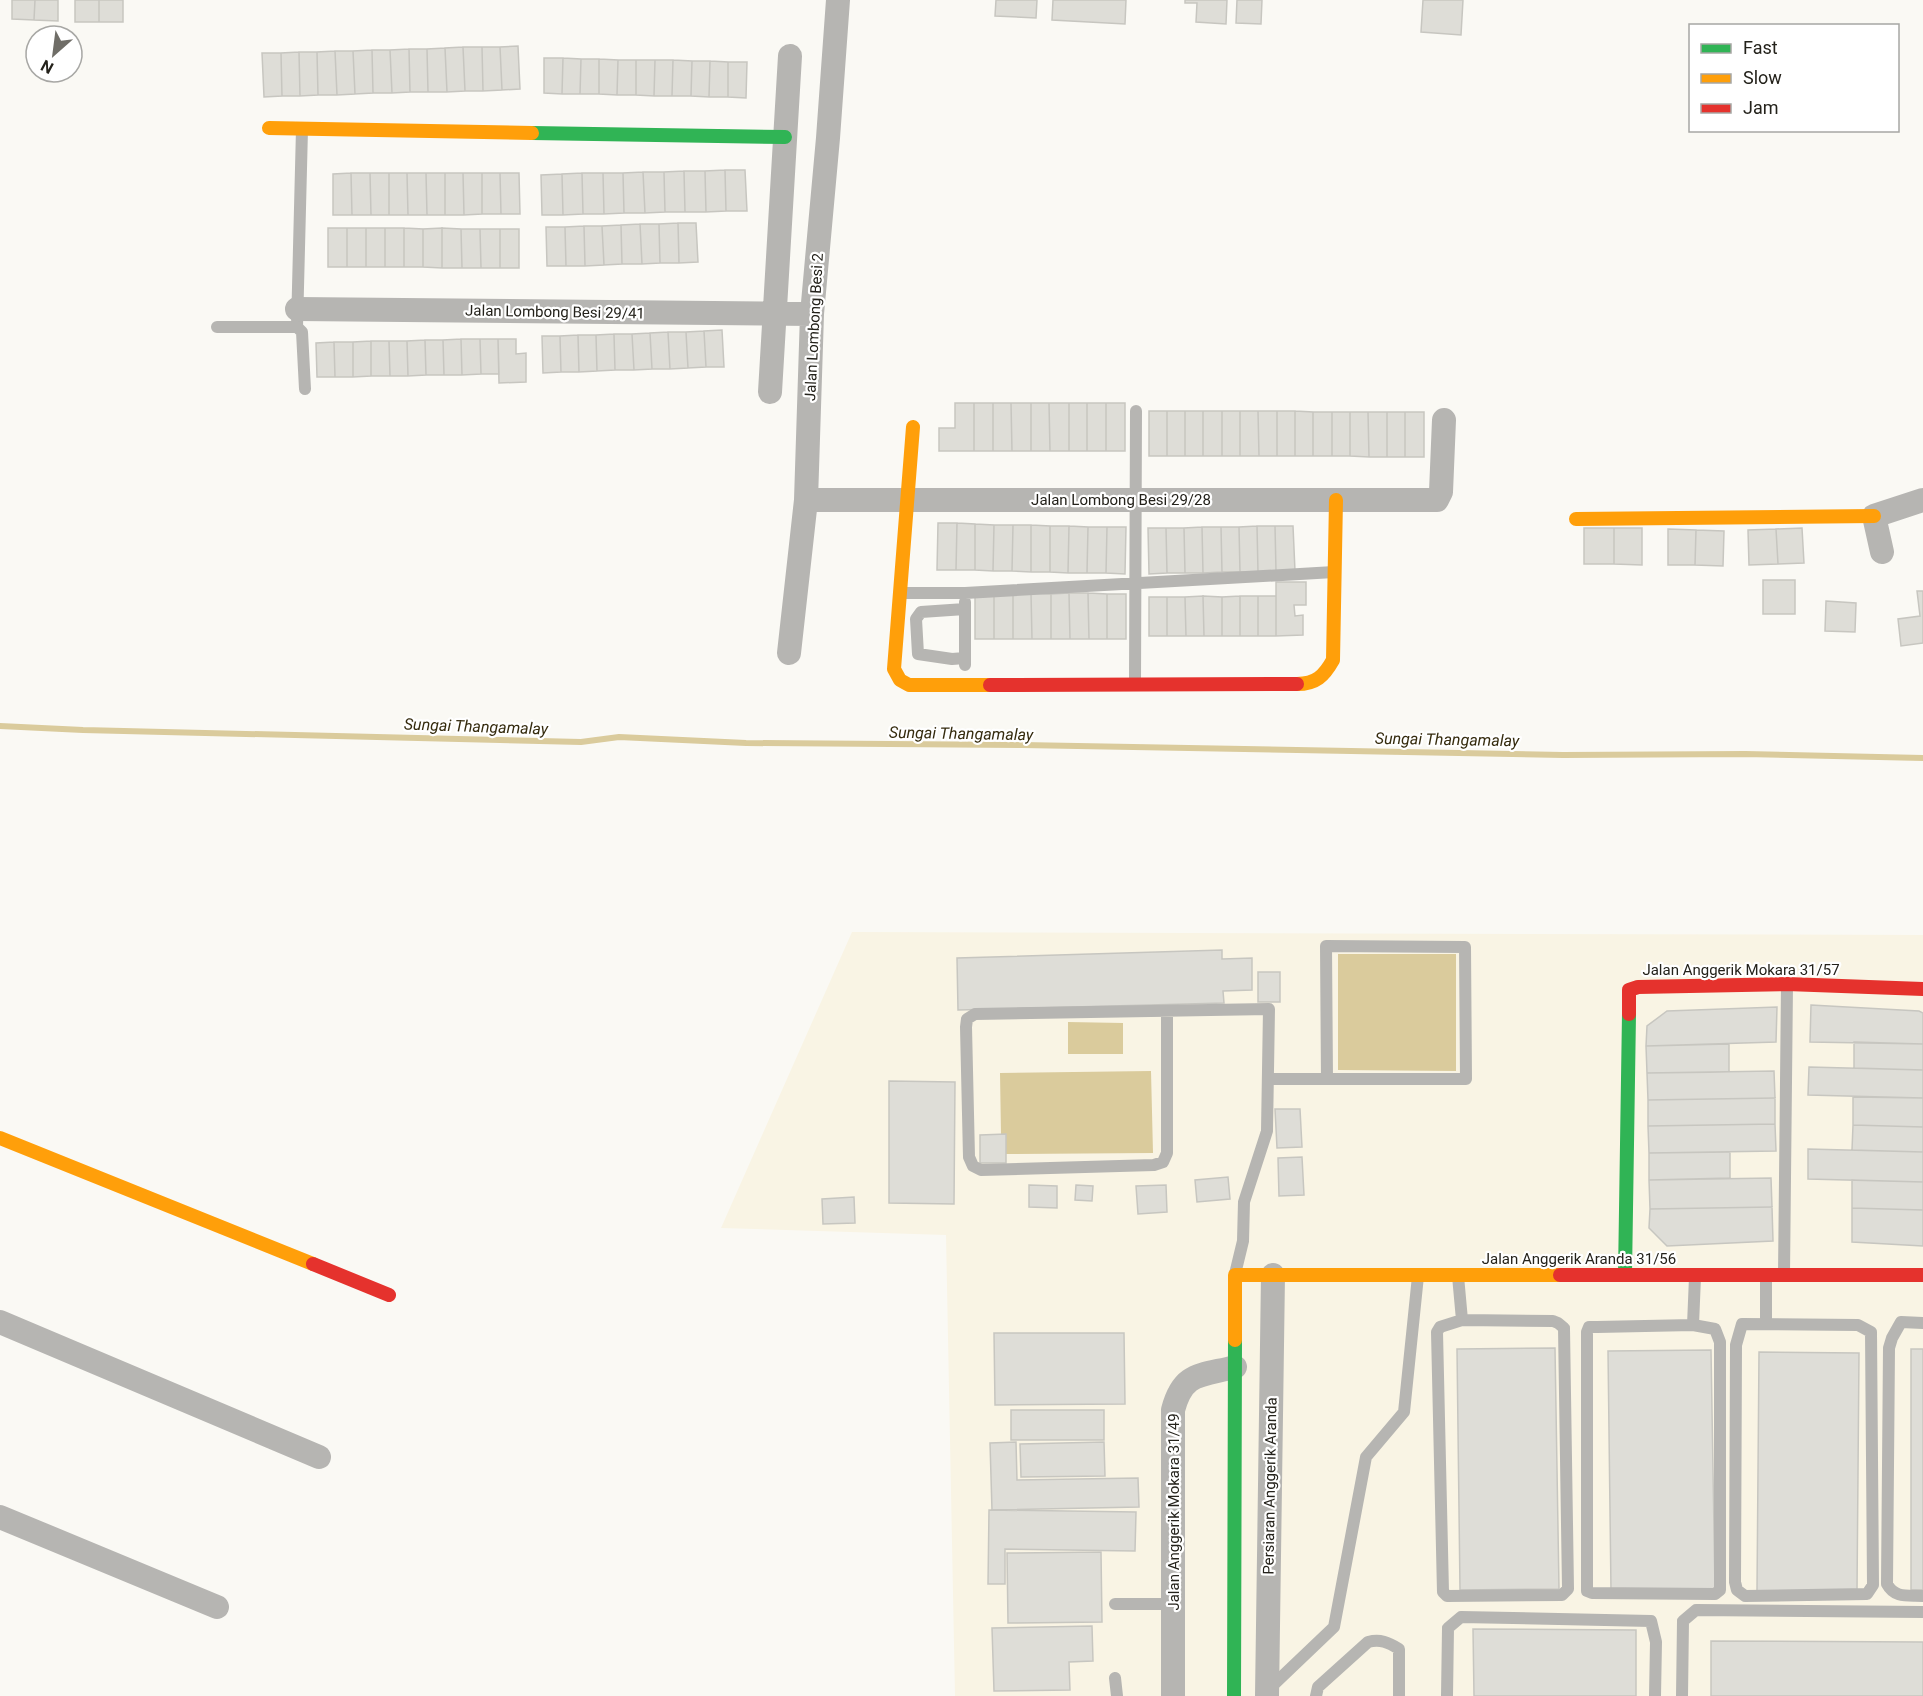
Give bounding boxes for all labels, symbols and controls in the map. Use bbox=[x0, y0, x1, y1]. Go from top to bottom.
north arrow bbox=[24, 24, 84, 84]
legend bbox=[1689, 24, 1899, 132]
text: Fast bbox=[1743, 37, 1778, 58]
text: N bbox=[38, 56, 57, 78]
text: Slow bbox=[1743, 67, 1782, 88]
text: Jam bbox=[1743, 97, 1779, 118]
street label: Jalan Lombong Besi 2 bbox=[801, 252, 827, 402]
street label: Jalan Lombong Besi 29/41 bbox=[465, 301, 645, 323]
street label: Jalan Lombong Besi 29/28 bbox=[1031, 491, 1211, 509]
water label: Sungai Thangamalay bbox=[403, 714, 549, 739]
water label: Sungai Thangamalay bbox=[889, 723, 1034, 744]
water label: Sungai Thangamalay bbox=[1375, 729, 1520, 750]
street label: Jalan Anggerik Mokara 31/57 bbox=[1642, 961, 1840, 979]
street label: Jalan Anggerik Aranda 31/56 bbox=[1482, 1250, 1676, 1268]
street label: Persiaran Anggerik Aranda bbox=[1259, 1397, 1281, 1575]
street label: Jalan Anggerik Mokara 31/49 bbox=[1165, 1413, 1183, 1611]

